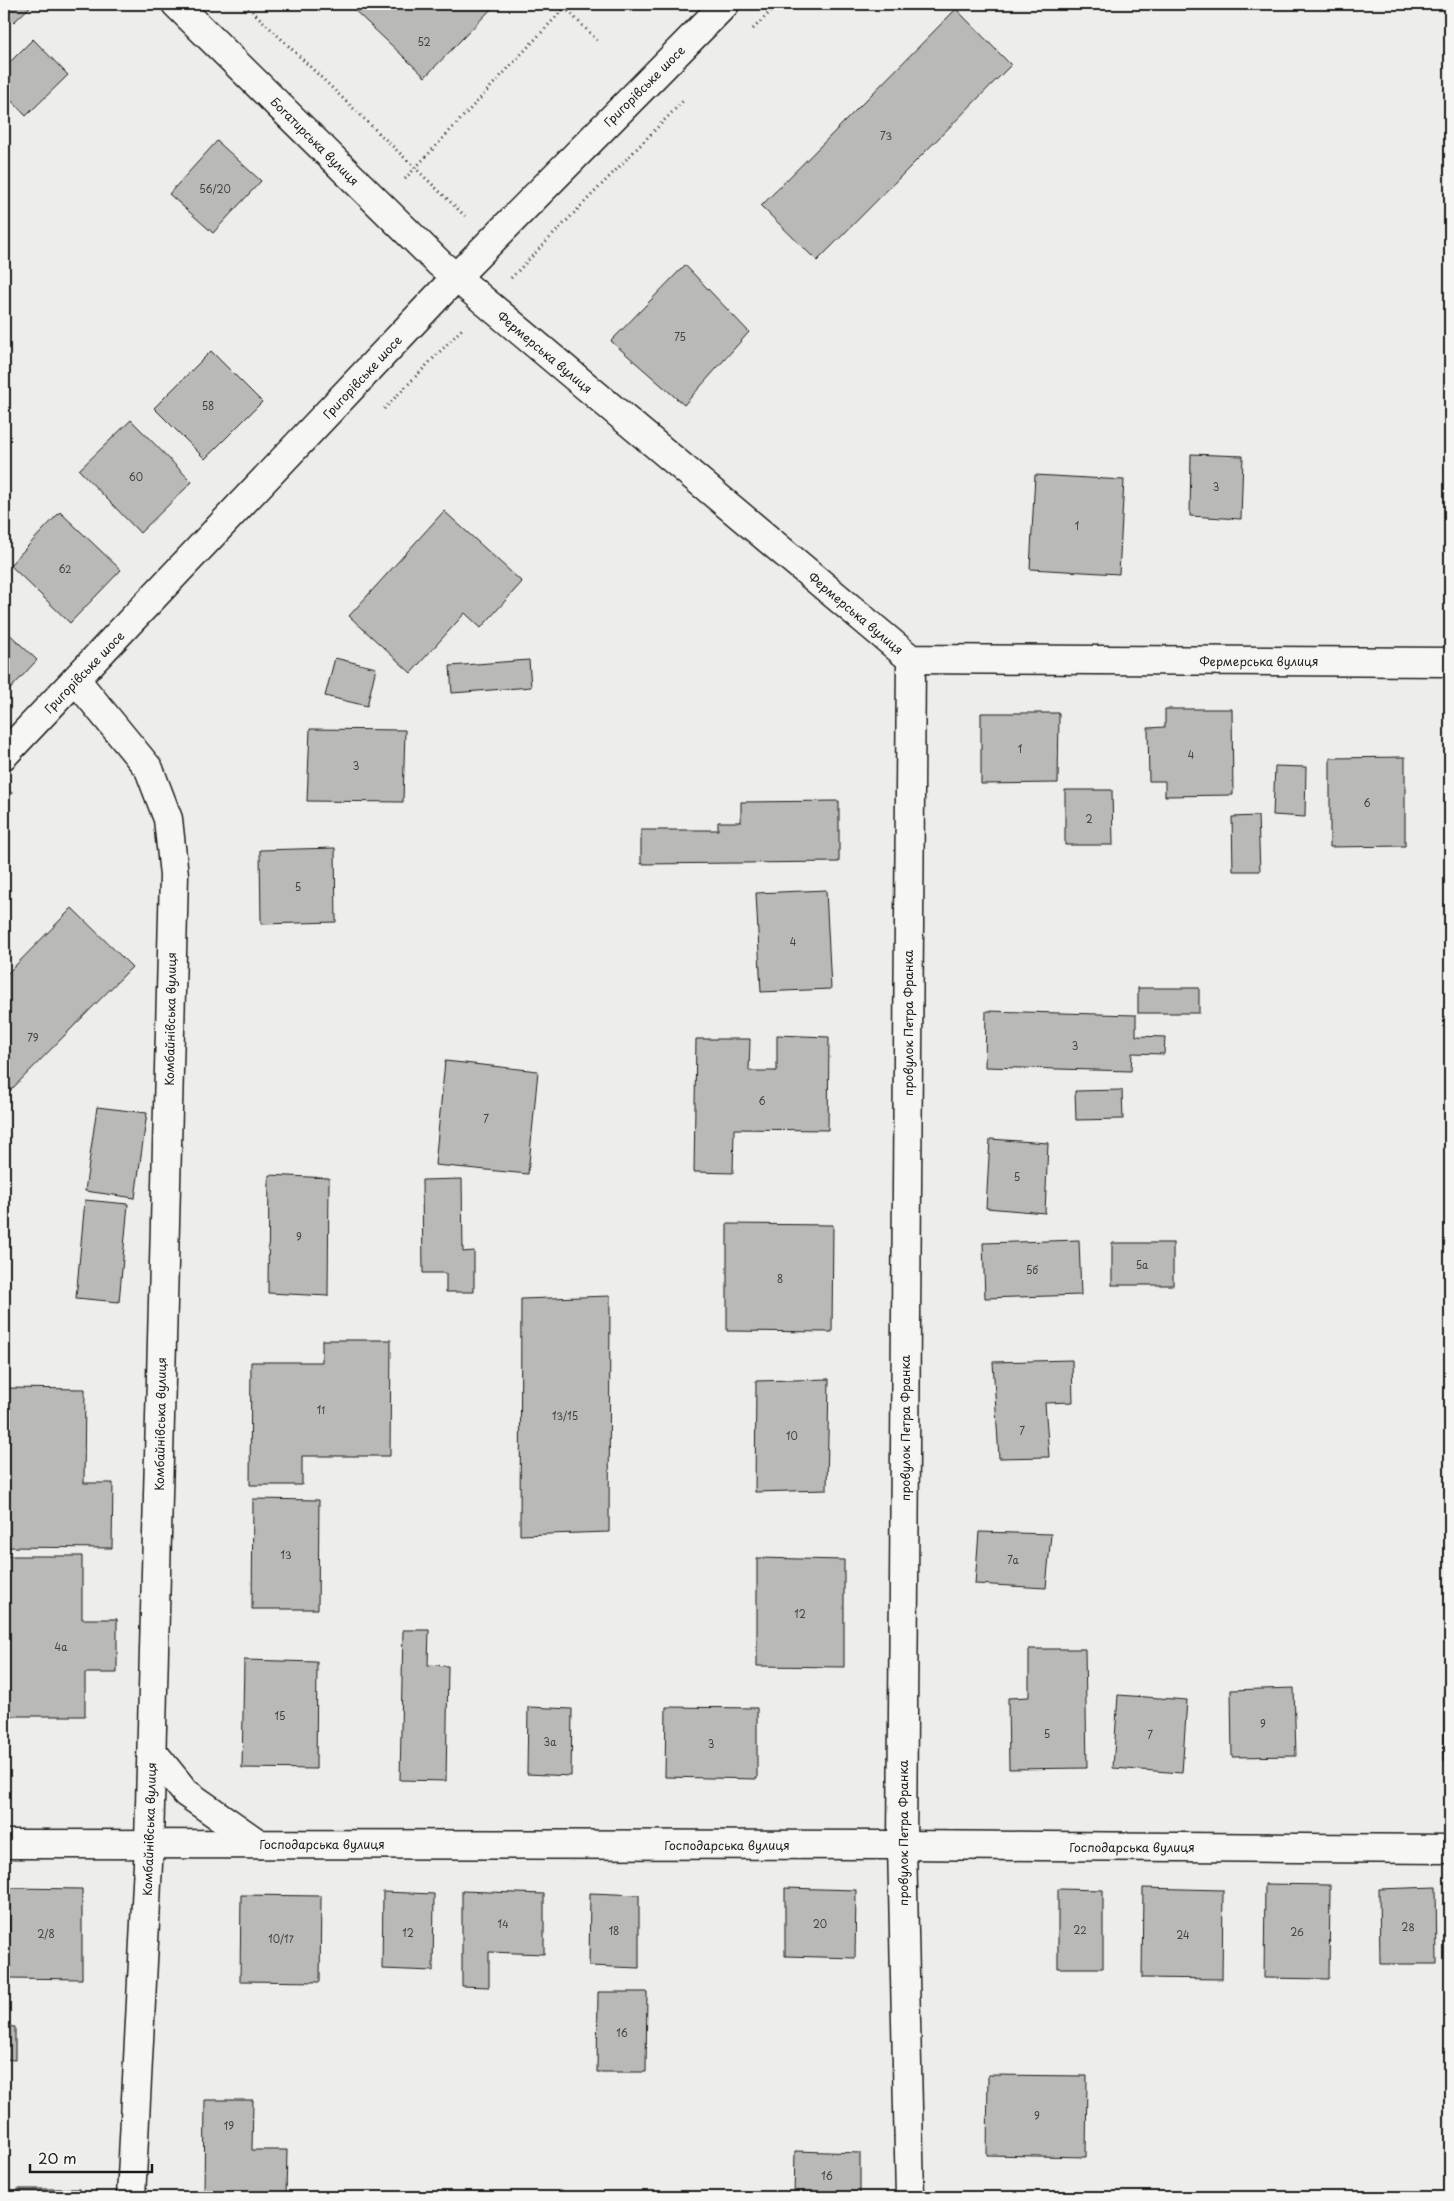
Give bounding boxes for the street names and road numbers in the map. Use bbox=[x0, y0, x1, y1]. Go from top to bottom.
street label: Григорівське шосе bbox=[599, 41, 689, 131]
street label: Богатирська вулиця bbox=[267, 93, 363, 189]
street label: Фермерська вулиця bbox=[494, 307, 596, 397]
street label: Григорівське шосе bbox=[318, 331, 406, 423]
street label: Фермерська вулиця bbox=[805, 568, 907, 658]
street label: Григорівське шосе bbox=[40, 626, 128, 717]
street label: Фермерська вулиця bbox=[1199, 652, 1319, 670]
street label: провулок Петра Франка bbox=[899, 949, 917, 1096]
street label: Комбайнівська вулиця bbox=[160, 952, 180, 1086]
street label: провулок Петра Франка bbox=[896, 1354, 914, 1501]
street label: Комбайнівська вулиця bbox=[150, 1357, 170, 1491]
street label: провулок Петра Франка bbox=[894, 1759, 912, 1906]
street label: Комбайнівська вулиця bbox=[138, 1762, 160, 1896]
street label: Господарська вулиця bbox=[259, 1835, 385, 1853]
street label: Господарська вулиця bbox=[664, 1836, 790, 1854]
street label: Господарська вулиця bbox=[1069, 1838, 1195, 1856]

